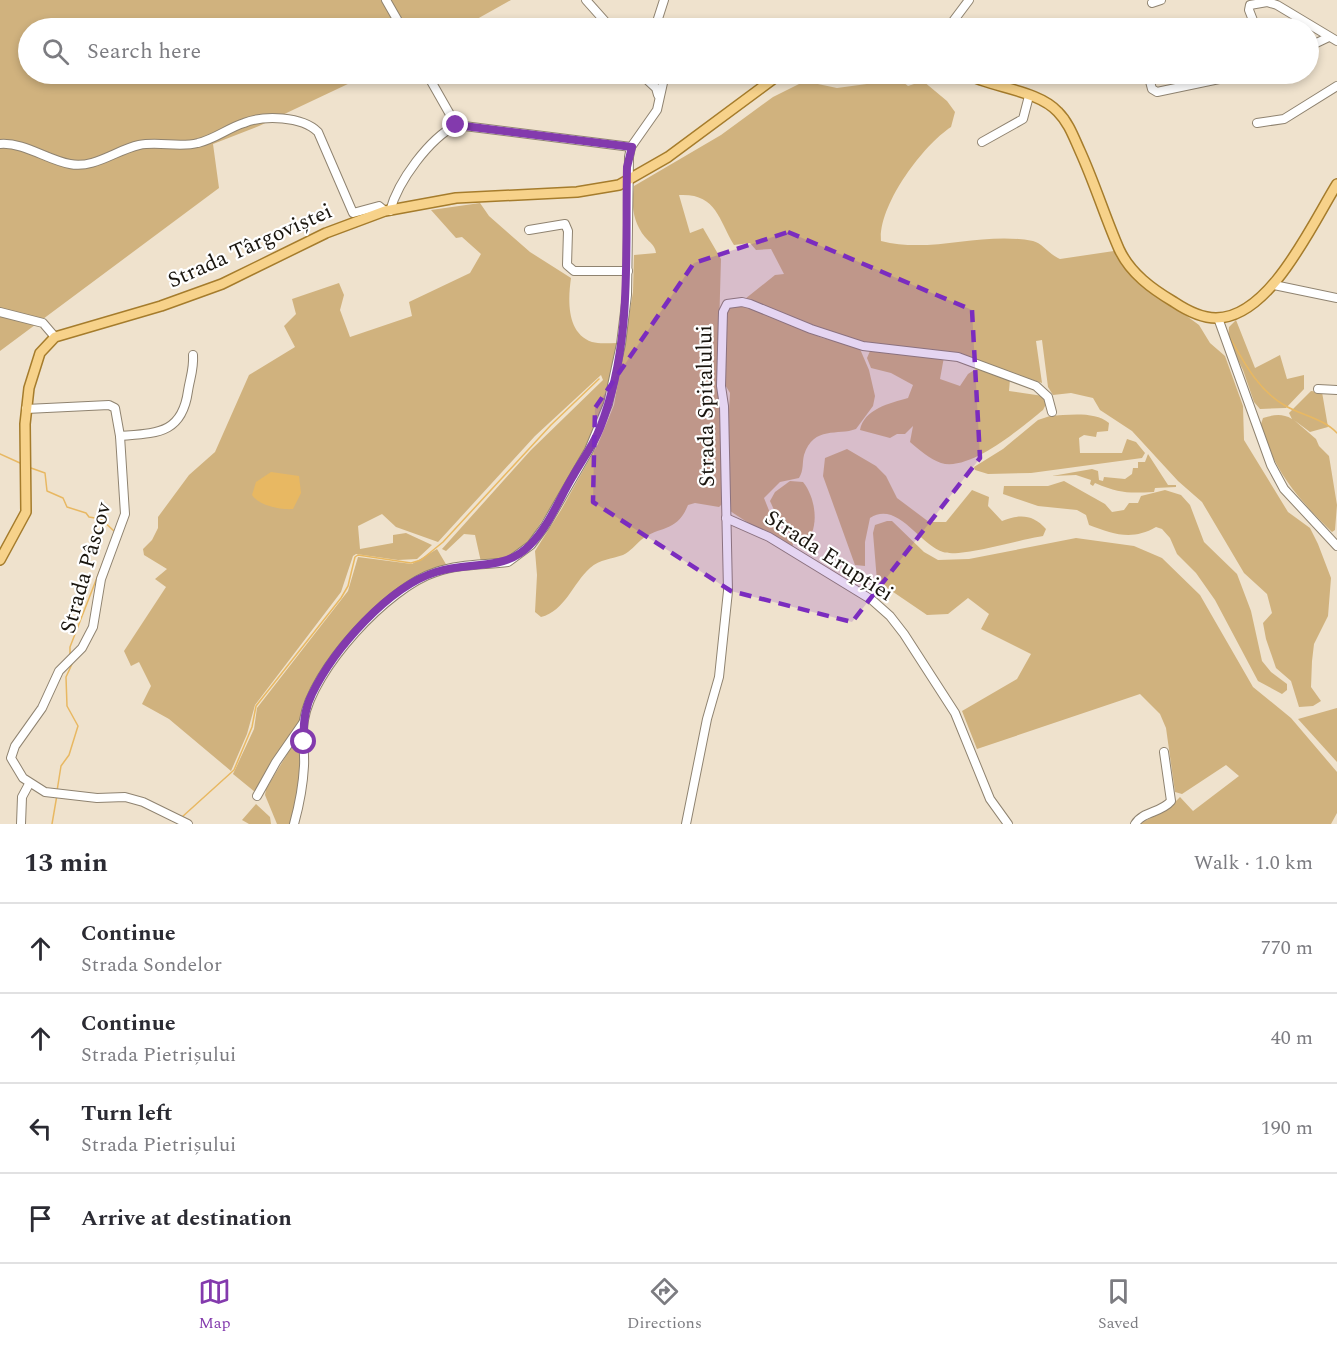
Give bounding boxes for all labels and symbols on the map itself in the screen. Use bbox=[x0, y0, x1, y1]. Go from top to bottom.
route end bbox=[442, 111, 468, 137]
street label: Strada Târgoviștei bbox=[162, 195, 338, 297]
street label: Strada Spitalului bbox=[688, 325, 724, 487]
street label: Strada Pâscov bbox=[52, 497, 121, 637]
street label: Strada Erupției bbox=[758, 502, 900, 610]
route start bbox=[290, 728, 316, 754]

